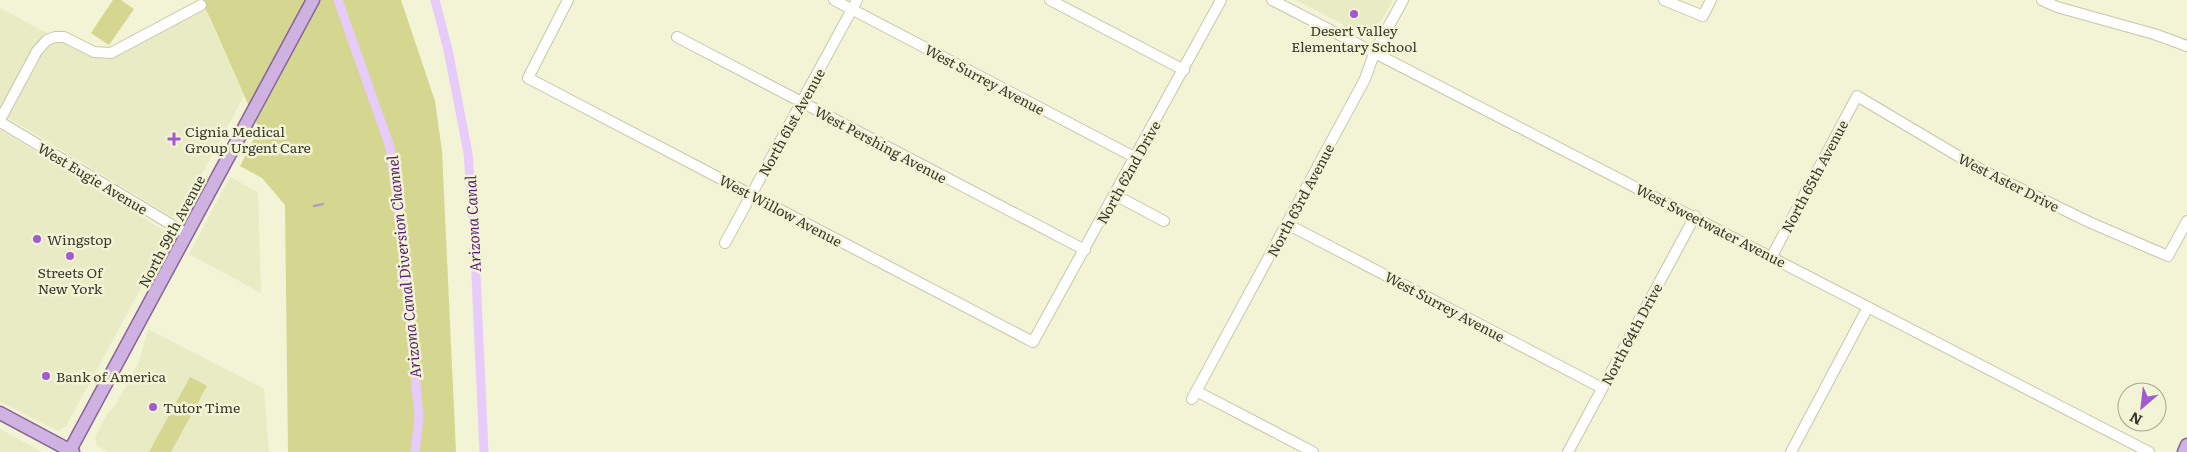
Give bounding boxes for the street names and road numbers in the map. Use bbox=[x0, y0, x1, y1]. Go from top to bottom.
street label: West Surrey Avenue bbox=[922, 39, 1048, 119]
street label: North 61st Avenue bbox=[753, 64, 829, 180]
street label: West Pershing Avenue bbox=[811, 101, 951, 187]
street label: North 65th Avenue bbox=[1776, 116, 1852, 236]
street label: North 62nd Drive bbox=[1091, 117, 1165, 227]
street label: West Eugie Avenue bbox=[34, 137, 152, 219]
street label: North 63rd Avenue bbox=[1262, 140, 1338, 260]
street label: West Aster Drive bbox=[1955, 148, 2063, 216]
street label: West Willow Avenue bbox=[716, 169, 846, 251]
street label: North 59th Avenue bbox=[133, 171, 209, 291]
street label: West Sweetwater Avenue bbox=[1633, 178, 1789, 272]
street label: West Surrey Avenue bbox=[1382, 266, 1508, 346]
street label: North 64th Drive bbox=[1596, 279, 1666, 389]

